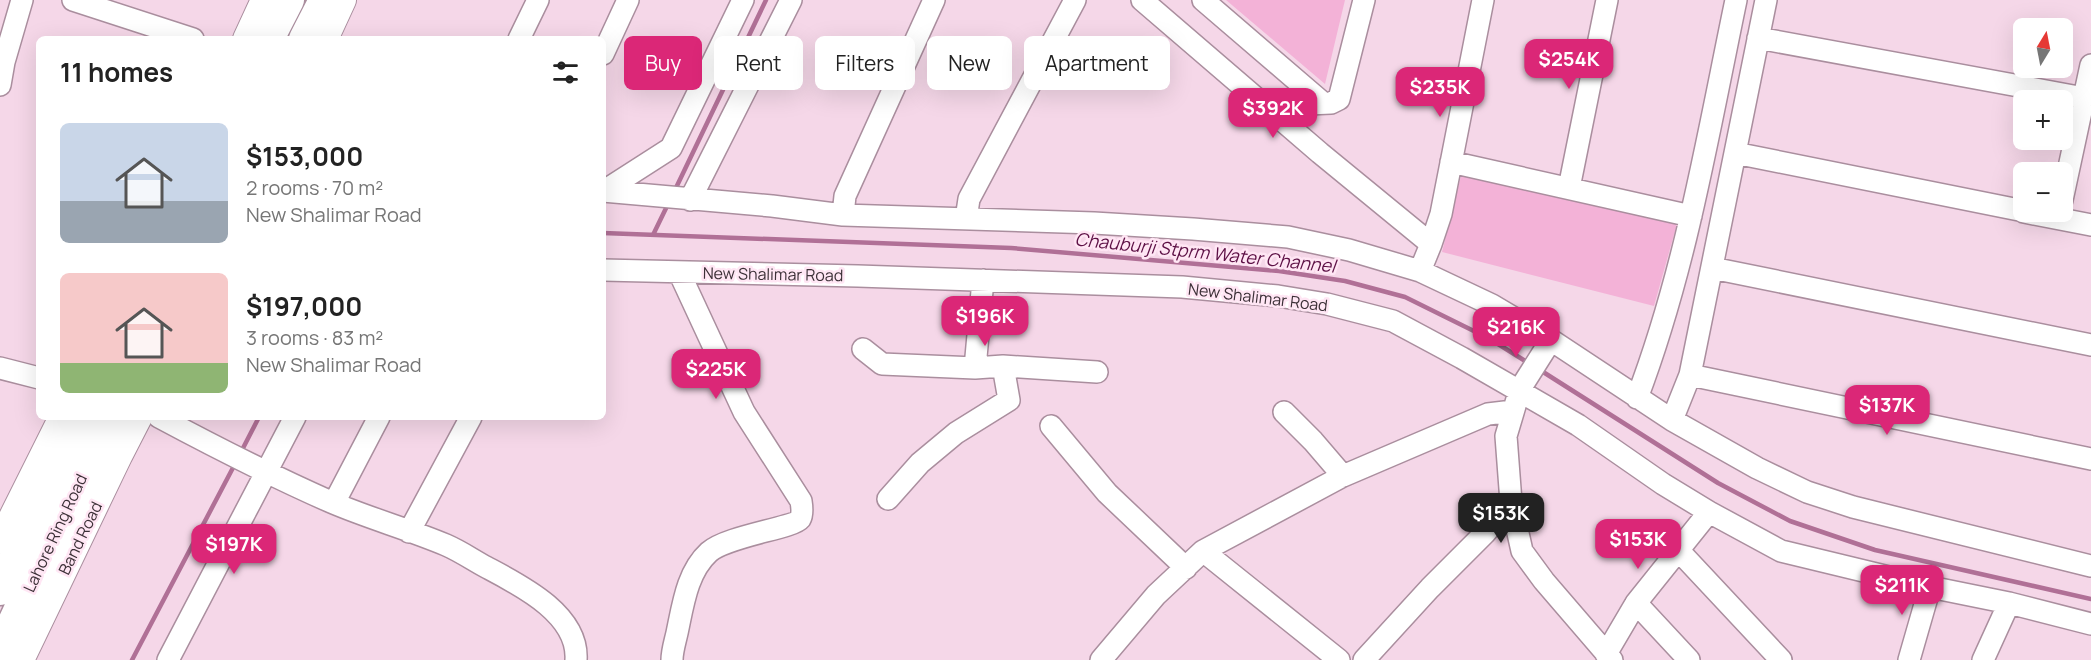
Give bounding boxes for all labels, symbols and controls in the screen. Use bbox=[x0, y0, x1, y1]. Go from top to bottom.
north arrow bbox=[2013, 18, 2073, 78]
map controls bbox=[2013, 18, 2073, 222]
chip: Buy bbox=[624, 36, 702, 90]
chip: Rent bbox=[714, 36, 803, 90]
chip: Filters bbox=[815, 36, 915, 90]
chip: New bbox=[927, 36, 1012, 90]
chip: Apartment bbox=[1024, 36, 1170, 90]
pin: $254K bbox=[1527, 39, 1611, 90]
text: $254K bbox=[1538, 45, 1600, 72]
text: 11 homes bbox=[60, 54, 173, 90]
icon: filters bbox=[549, 56, 582, 89]
pin: $235K bbox=[1398, 67, 1482, 118]
text: $235K bbox=[1410, 73, 1470, 100]
pin: $392K bbox=[1231, 88, 1315, 139]
button: + bbox=[2013, 90, 2073, 150]
text: $392K bbox=[1242, 94, 1304, 121]
text: $153,000 bbox=[246, 138, 363, 174]
icon: home bbox=[108, 147, 180, 219]
button: − bbox=[2013, 162, 2073, 222]
text: 2 rooms · 70 m² bbox=[246, 174, 383, 201]
text: New Shalimar Road bbox=[246, 201, 422, 228]
water label: Chauburji Stprm Water Channel bbox=[1074, 226, 1339, 278]
street label: New Shalimar Road bbox=[703, 262, 843, 286]
street label: New Shalimar Road bbox=[1187, 278, 1329, 316]
text: $197,000 bbox=[246, 288, 362, 324]
pin: $196K bbox=[943, 296, 1027, 347]
icon: home bbox=[108, 297, 180, 369]
text: $196K bbox=[955, 302, 1015, 329]
pin: $216K bbox=[1474, 307, 1558, 358]
text: $216K bbox=[1487, 313, 1545, 340]
text: 3 rooms · 83 m² bbox=[246, 324, 383, 351]
pin: $225K bbox=[674, 349, 758, 400]
text: New Shalimar Road bbox=[246, 351, 422, 378]
text: $225K bbox=[685, 355, 747, 382]
pin: $137K bbox=[1845, 385, 1929, 436]
text: $137K bbox=[1859, 391, 1915, 418]
street label: Lahore Ring Road bbox=[18, 470, 92, 596]
pin: $153K bbox=[1459, 493, 1543, 544]
street label: Band Road bbox=[53, 498, 107, 578]
text: $153K bbox=[1472, 499, 1530, 526]
pin: $153K bbox=[1596, 519, 1680, 570]
pin: $197K bbox=[192, 524, 276, 575]
text: $153K bbox=[1609, 525, 1667, 552]
text: $197K bbox=[205, 530, 263, 557]
pin: $211K bbox=[1860, 565, 1944, 616]
text: $211K bbox=[1875, 571, 1929, 598]

